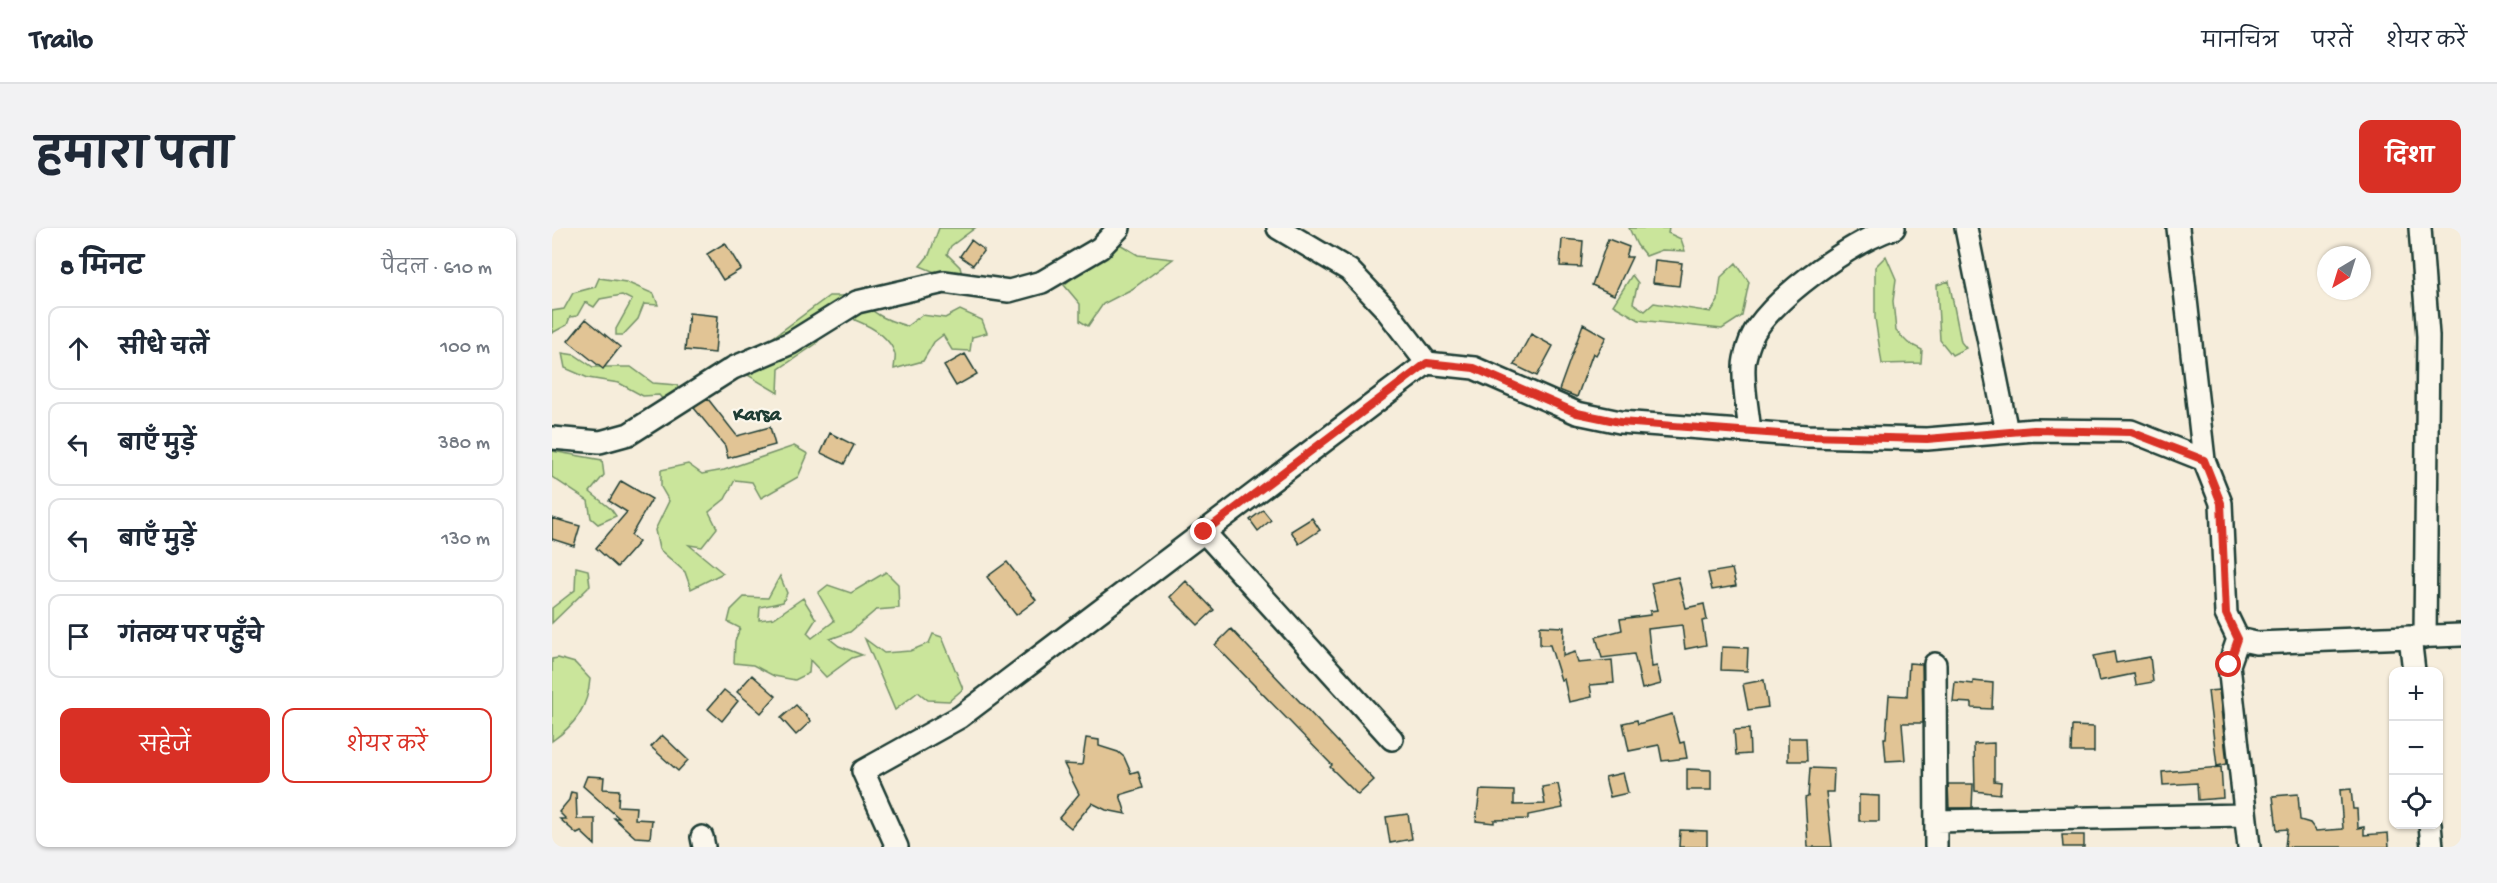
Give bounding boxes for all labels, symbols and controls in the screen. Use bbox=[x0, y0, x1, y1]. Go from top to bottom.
text: Trailo bbox=[30, 25, 93, 58]
text: मानचित्र bbox=[2201, 31, 2278, 56]
text: परतें bbox=[2311, 31, 2353, 56]
text: शेयर करें bbox=[2386, 31, 2467, 56]
button: दिशा bbox=[2359, 120, 2461, 193]
text: हमारा पता bbox=[36, 135, 233, 184]
north arrow bbox=[2317, 246, 2371, 300]
text: 8 मिनट bbox=[60, 254, 144, 285]
text: पैदल · 610 m bbox=[381, 258, 492, 281]
icon: ahead bbox=[62, 332, 95, 365]
text: सीधे चलें bbox=[119, 337, 209, 363]
text: 100 m bbox=[440, 337, 490, 360]
district label: Karsa bbox=[732, 405, 782, 428]
icon: left bbox=[62, 428, 95, 461]
text: बाएँ मुड़ें bbox=[119, 433, 196, 459]
text: 380 m bbox=[438, 433, 490, 456]
route end bbox=[1190, 518, 1216, 544]
icon: left bbox=[62, 524, 95, 557]
text: बाएँ मुड़ें bbox=[119, 529, 196, 555]
text: 130 m bbox=[441, 529, 490, 552]
icon: arrive bbox=[62, 620, 95, 653]
text: गंतव्य पर पहुँचे bbox=[119, 625, 263, 651]
route start bbox=[2215, 651, 2241, 677]
map controls bbox=[2389, 667, 2443, 829]
button: + bbox=[2389, 667, 2443, 721]
button: सहेजें bbox=[60, 708, 270, 783]
button: शेयर करें bbox=[282, 708, 492, 783]
button: − bbox=[2389, 721, 2443, 775]
button: locate bbox=[2389, 775, 2443, 829]

